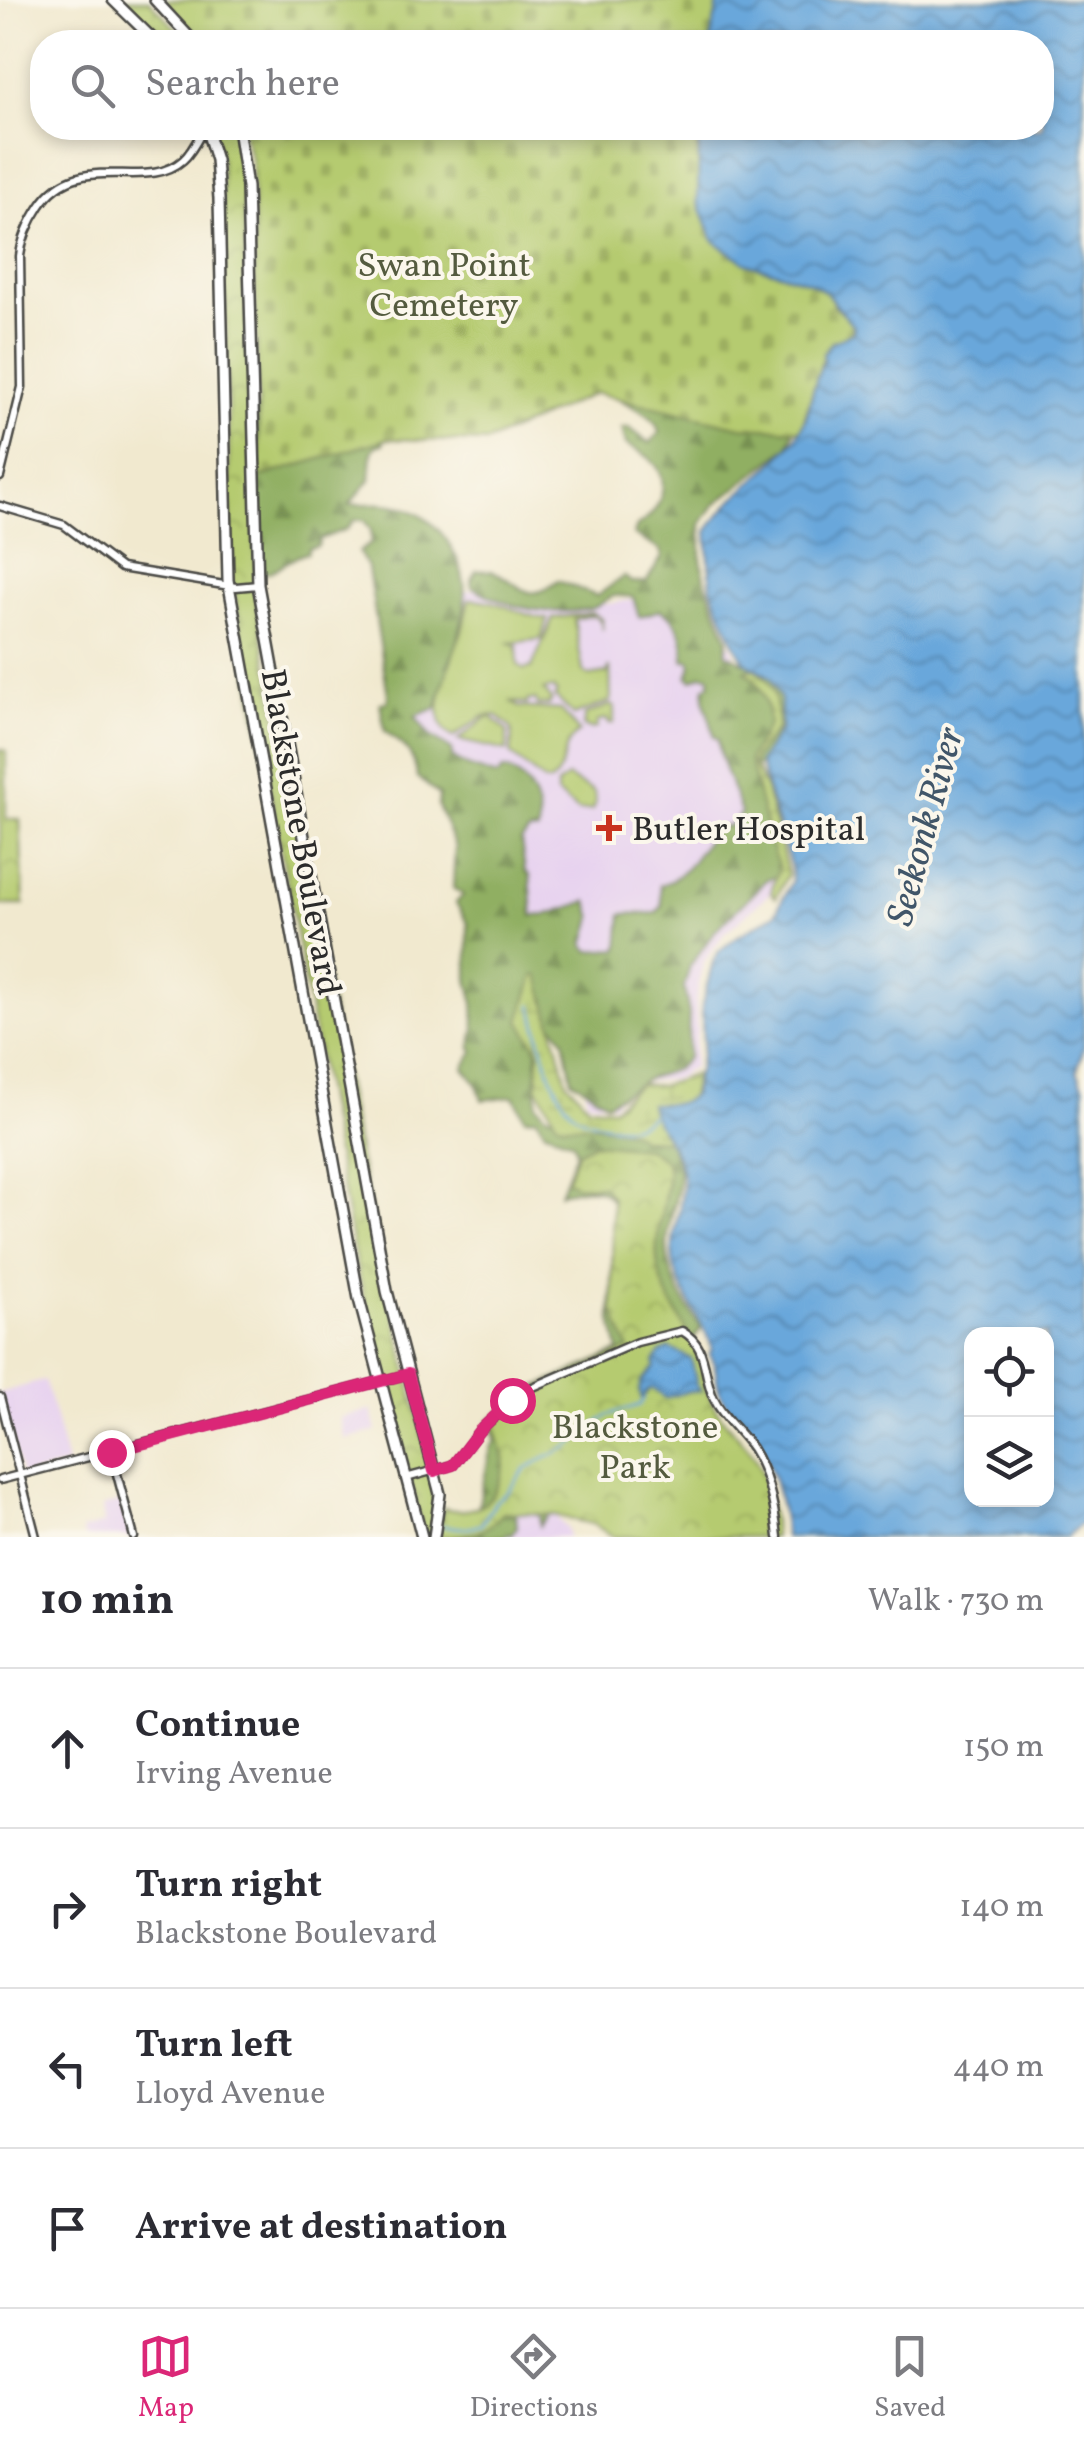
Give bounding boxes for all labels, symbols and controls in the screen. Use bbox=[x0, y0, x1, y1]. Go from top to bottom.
search box bbox=[30, 30, 1054, 140]
icon: search bbox=[65, 58, 120, 113]
text: Search here bbox=[145, 59, 340, 112]
park label: Swan Point Cemetery bbox=[357, 243, 531, 331]
street label: Blackstone Boulevard bbox=[247, 665, 351, 1000]
water label: Seekonk River bbox=[876, 721, 979, 932]
place label: Butler Hospital bbox=[632, 807, 865, 855]
marker: Butler Hospital bbox=[596, 815, 622, 841]
map controls bbox=[964, 1327, 1054, 1507]
button: locate bbox=[964, 1327, 1054, 1417]
route start bbox=[490, 1378, 536, 1424]
park label: Blackstone Park bbox=[552, 1405, 718, 1493]
button: layers bbox=[964, 1417, 1054, 1507]
route end bbox=[89, 1430, 135, 1476]
text: 10 min bbox=[40, 1573, 174, 1632]
text: Walk · 730 m bbox=[868, 1580, 1044, 1624]
text: Continue bbox=[135, 1700, 300, 1753]
icon: ahead bbox=[40, 1721, 95, 1776]
text: 150 m bbox=[963, 1726, 1044, 1770]
text: Irving Avenue bbox=[135, 1753, 333, 1797]
text: Turn right bbox=[135, 1860, 322, 1913]
icon: right bbox=[40, 1881, 95, 1936]
text: 140 m bbox=[959, 1886, 1044, 1930]
text: Blackstone Boulevard bbox=[135, 1913, 437, 1957]
text: Turn left bbox=[135, 2020, 292, 2073]
icon: left bbox=[40, 2041, 95, 2096]
text: 440 m bbox=[952, 2046, 1044, 2090]
text: Lloyd Avenue bbox=[135, 2073, 325, 2117]
icon: arrive bbox=[40, 2201, 95, 2256]
text: Arrive at destination bbox=[135, 2202, 508, 2255]
tab: Map bbox=[138, 2329, 194, 2428]
tab: Directions bbox=[470, 2329, 598, 2428]
tab: Saved bbox=[874, 2329, 946, 2428]

